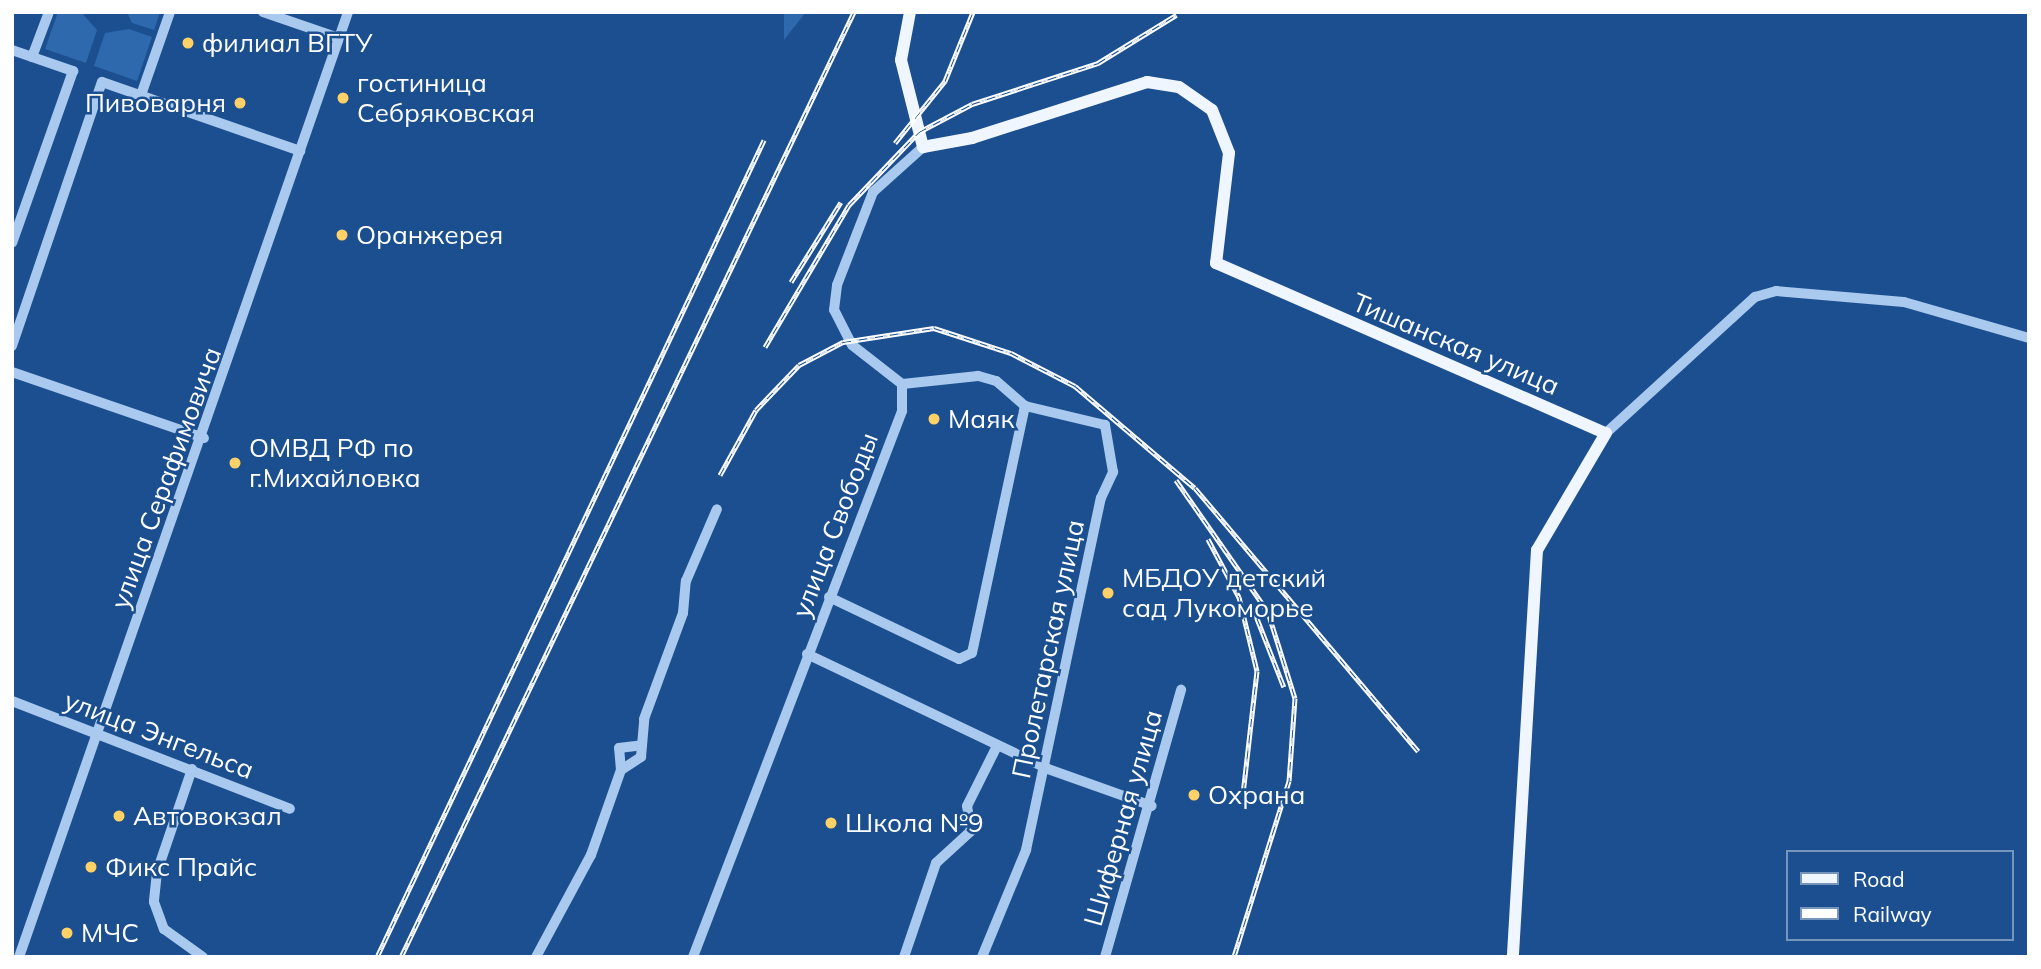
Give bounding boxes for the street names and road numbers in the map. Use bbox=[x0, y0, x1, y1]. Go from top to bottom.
street label: Тишанская улица bbox=[1348, 286, 1564, 402]
street label: улица Серафимовича bbox=[104, 343, 228, 613]
street label: улица Свободы bbox=[785, 428, 885, 622]
street label: Пролетарская улица bbox=[1005, 517, 1091, 781]
street label: улица Энгельса bbox=[60, 685, 258, 785]
street label: Шиферная улица bbox=[1077, 706, 1169, 930]

